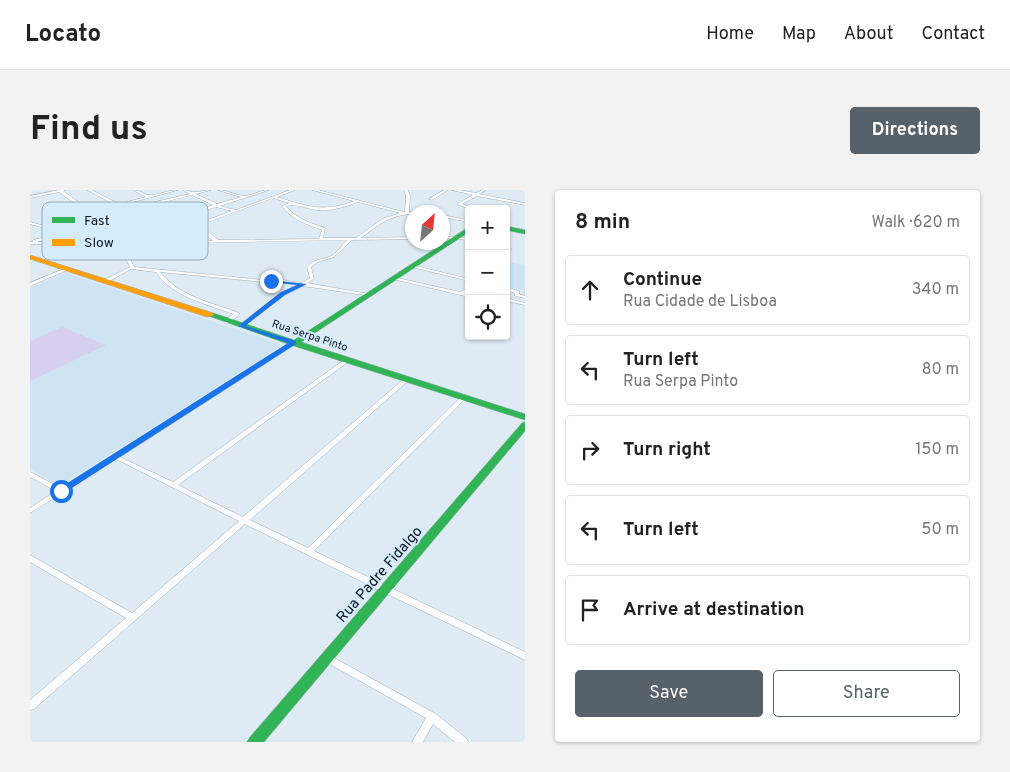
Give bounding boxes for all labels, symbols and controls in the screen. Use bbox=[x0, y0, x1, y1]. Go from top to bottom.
text: Locato bbox=[25, 20, 101, 50]
text: Home bbox=[706, 23, 754, 46]
text: Map bbox=[782, 23, 816, 46]
text: About bbox=[844, 23, 893, 46]
text: Contact bbox=[921, 23, 985, 46]
button: Directions bbox=[850, 107, 980, 154]
text: Find us bbox=[30, 108, 148, 152]
legend bbox=[42, 202, 208, 260]
north arrow bbox=[405, 205, 450, 250]
map controls bbox=[465, 205, 510, 340]
button: + bbox=[465, 205, 510, 250]
text: 8 min bbox=[575, 209, 630, 236]
text: Fast bbox=[84, 213, 110, 230]
text: Walk · 620 m bbox=[871, 213, 960, 233]
text: Slow bbox=[84, 235, 114, 252]
button: − bbox=[465, 250, 510, 295]
text: Continue bbox=[623, 268, 702, 292]
route end bbox=[260, 270, 283, 293]
icon: ahead bbox=[576, 276, 604, 304]
text: 340 m bbox=[912, 280, 959, 300]
text: Rua Cidade de Lisboa bbox=[623, 292, 777, 312]
button: locate bbox=[465, 295, 510, 340]
street label: Rua Serpa Pinto bbox=[270, 317, 349, 355]
text: Turn left bbox=[623, 348, 699, 372]
icon: left bbox=[576, 356, 604, 384]
text: 80 m bbox=[922, 360, 959, 380]
text: Rua Serpa Pinto bbox=[623, 372, 738, 392]
icon: right bbox=[576, 436, 604, 464]
text: Turn right bbox=[623, 438, 711, 462]
text: 150 m bbox=[916, 440, 959, 460]
route start bbox=[50, 480, 73, 503]
icon: left bbox=[576, 516, 604, 544]
text: Turn left bbox=[623, 518, 699, 542]
text: 50 m bbox=[922, 520, 959, 540]
street label: Rua Padre Fidalgo bbox=[333, 523, 427, 627]
icon: arrive bbox=[576, 596, 604, 624]
text: Arrive at destination bbox=[623, 598, 804, 622]
button: Save bbox=[575, 670, 763, 717]
button: Share bbox=[773, 670, 960, 717]

